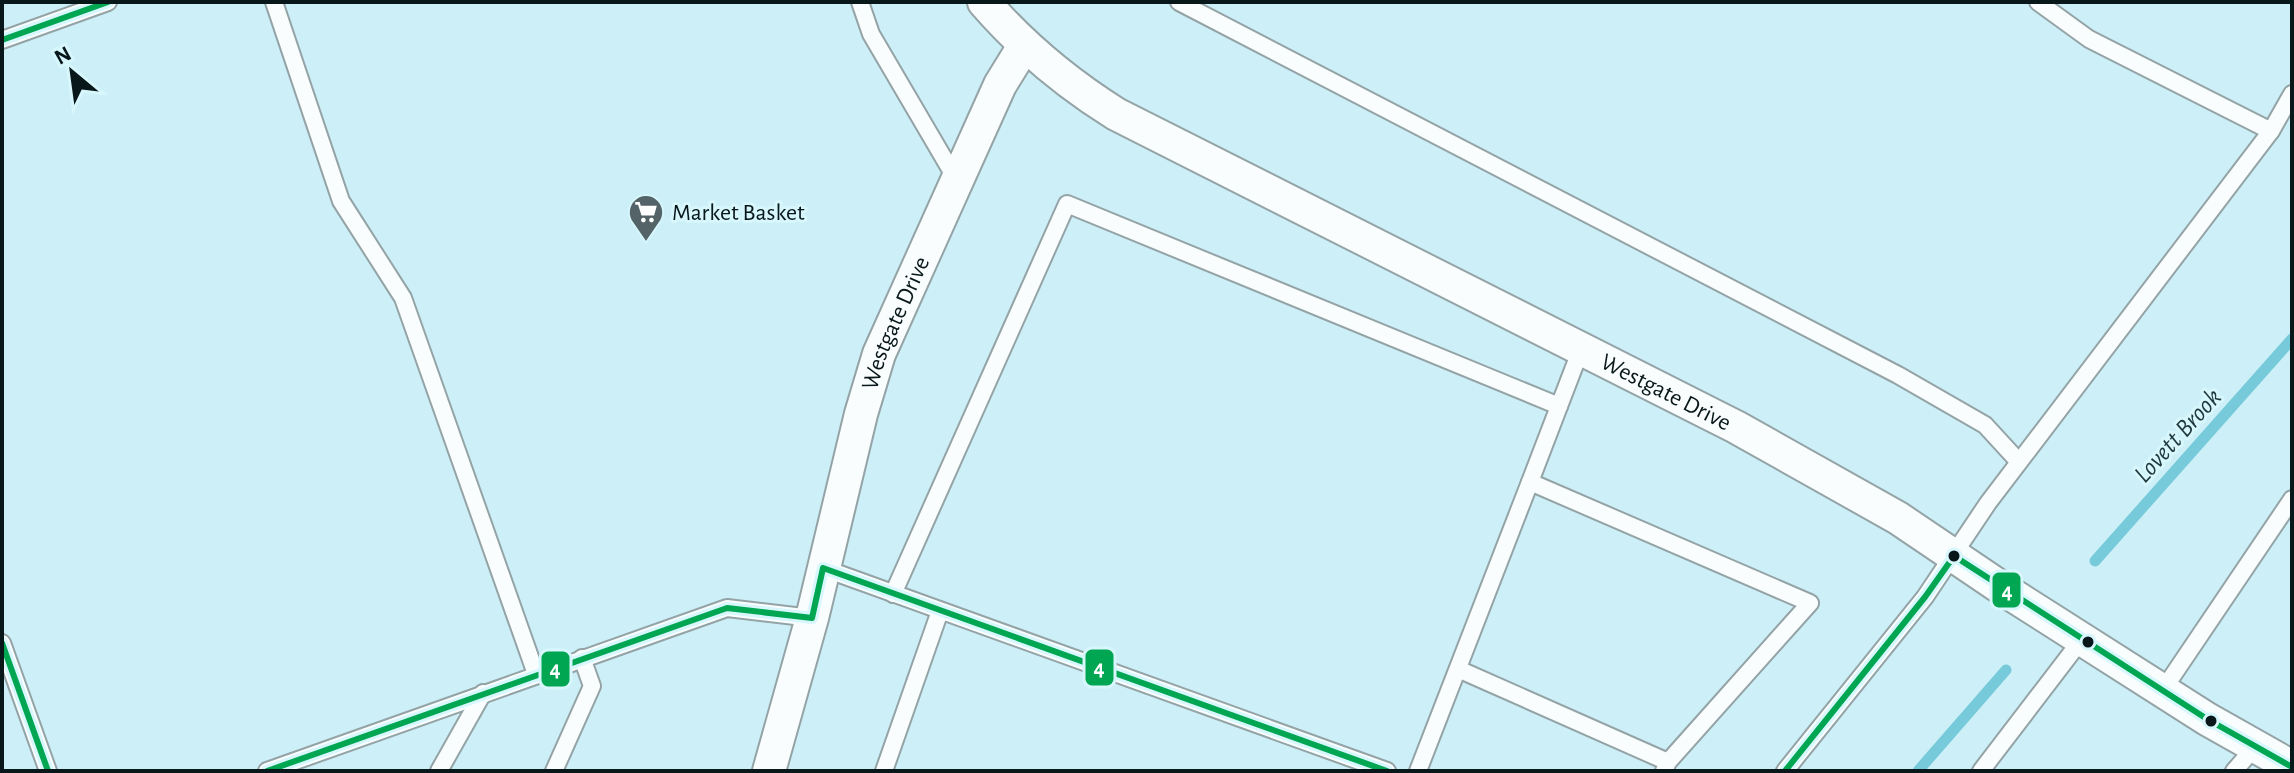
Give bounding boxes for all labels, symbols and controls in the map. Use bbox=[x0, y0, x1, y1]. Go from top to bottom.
north arrow bbox=[32, 32, 112, 112]
text: N bbox=[51, 42, 75, 69]
supermarket icon: Market Basket bbox=[627, 193, 665, 243]
place label: Market Basket bbox=[672, 201, 805, 225]
street label: Westgate Drive bbox=[858, 253, 934, 393]
street label: Westgate Drive bbox=[1597, 350, 1735, 435]
water label: Lovett Brook bbox=[2129, 384, 2226, 488]
unlabelled marker bbox=[1946, 548, 1962, 564]
line badge: 4 bbox=[1991, 571, 2022, 609]
text: 4 bbox=[2001, 580, 2013, 602]
unlabelled marker bbox=[2080, 634, 2096, 650]
line badge: 4 bbox=[1084, 648, 1115, 687]
line badge: 4 bbox=[540, 650, 571, 688]
text: 4 bbox=[1093, 657, 1105, 679]
text: 4 bbox=[549, 658, 561, 680]
unlabelled marker bbox=[2203, 713, 2219, 729]

